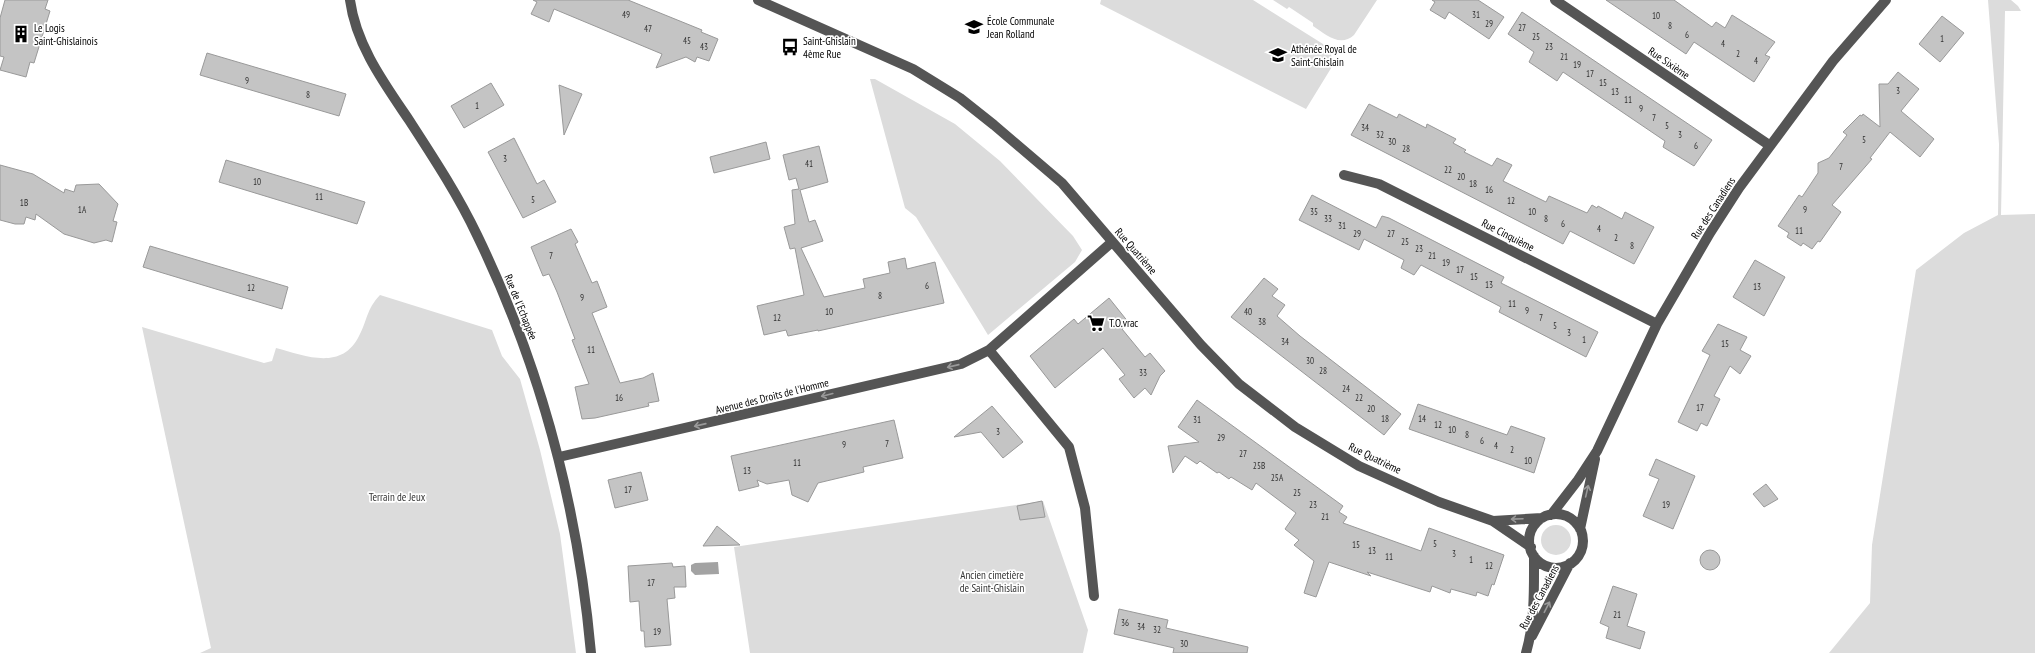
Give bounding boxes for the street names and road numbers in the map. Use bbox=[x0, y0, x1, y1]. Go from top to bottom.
street label: Rue Sixième bbox=[1646, 44, 1693, 82]
street label: Rue des Canadiens bbox=[1688, 174, 1738, 242]
street label: Rue Cinquième bbox=[1479, 216, 1537, 254]
street label: Rue Quatrième bbox=[1112, 225, 1160, 277]
street label: Rue de l'Echappée bbox=[501, 272, 541, 342]
street label: Avenue des Droits de l'Homme bbox=[714, 375, 831, 417]
street label: Rue Quatrième bbox=[1346, 439, 1404, 477]
street label: Rue des Canadiens bbox=[1516, 562, 1562, 632]

